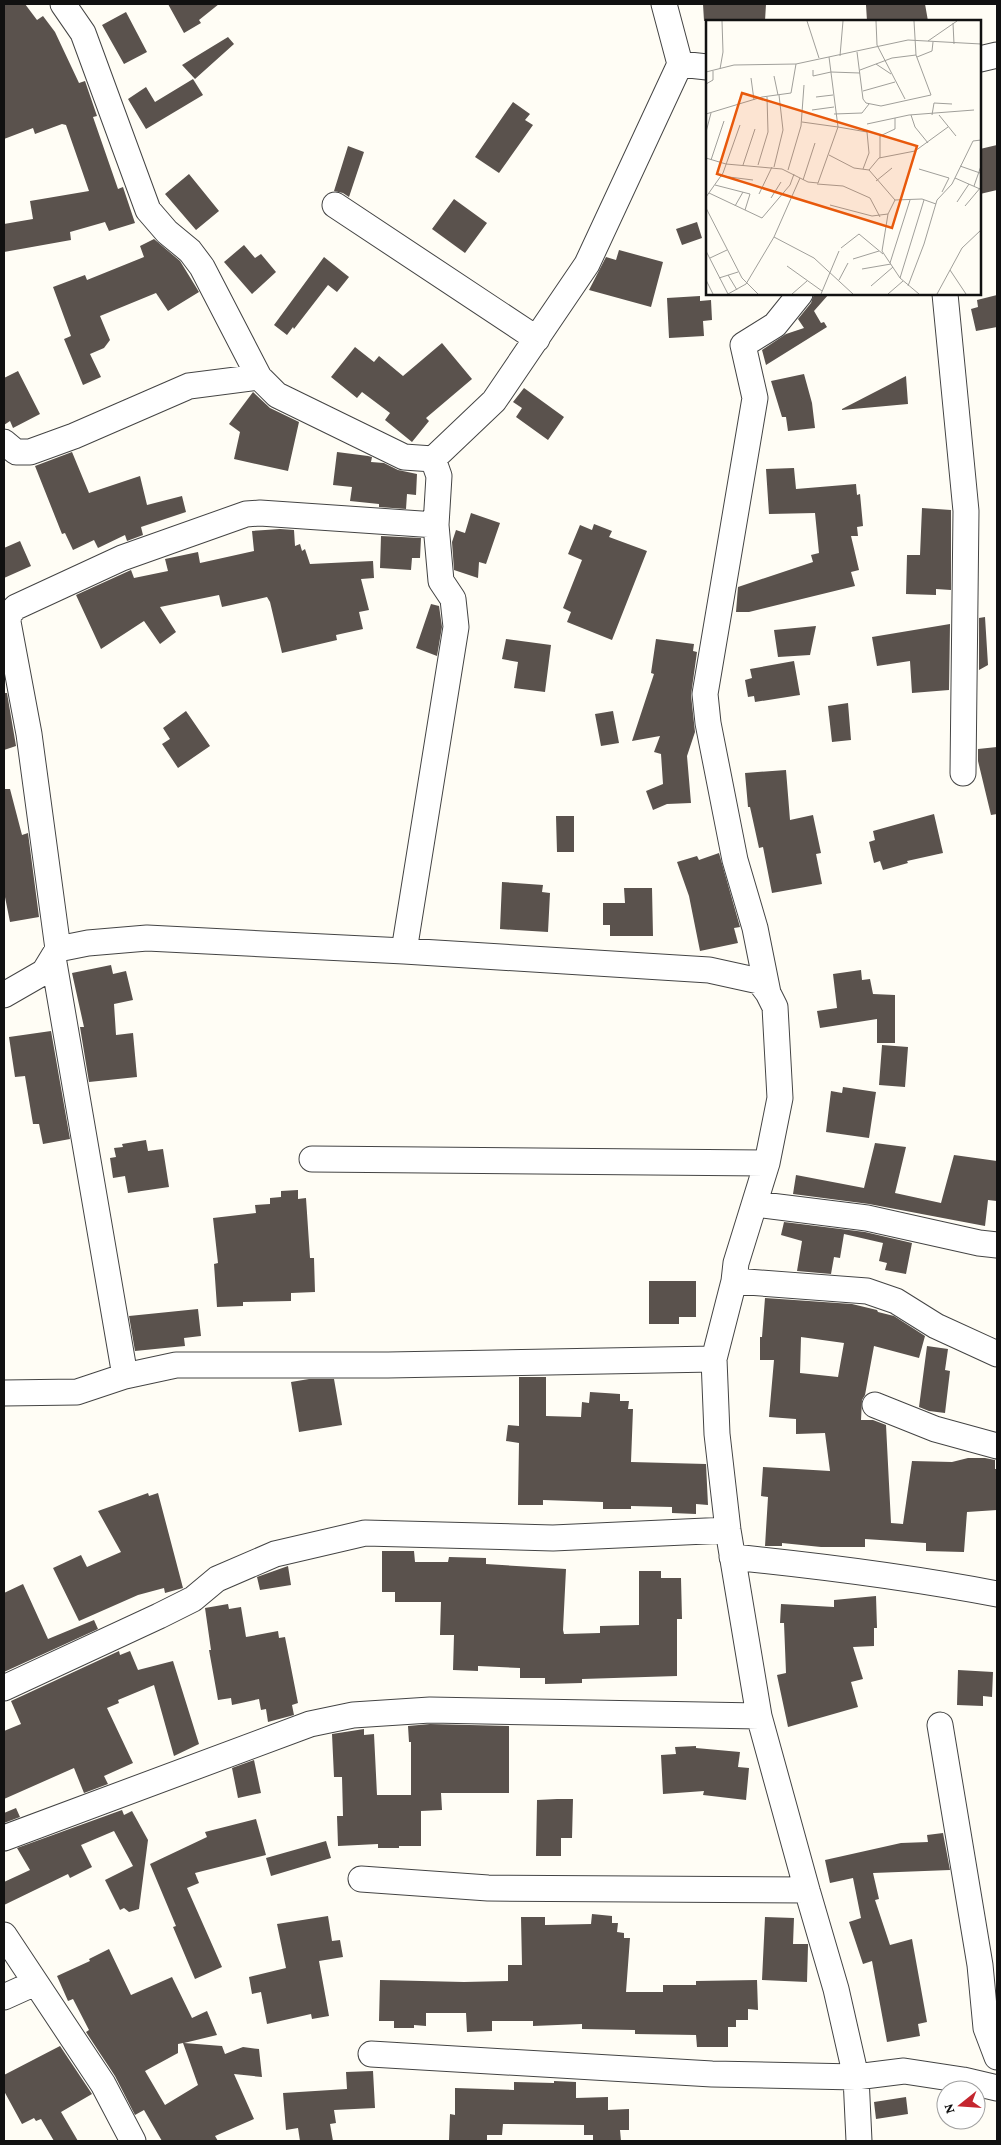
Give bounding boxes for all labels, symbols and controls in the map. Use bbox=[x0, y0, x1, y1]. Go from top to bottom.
inset map bbox=[706, 20, 981, 295]
north arrow bbox=[936, 2080, 986, 2130]
text: N bbox=[939, 2101, 958, 2116]

